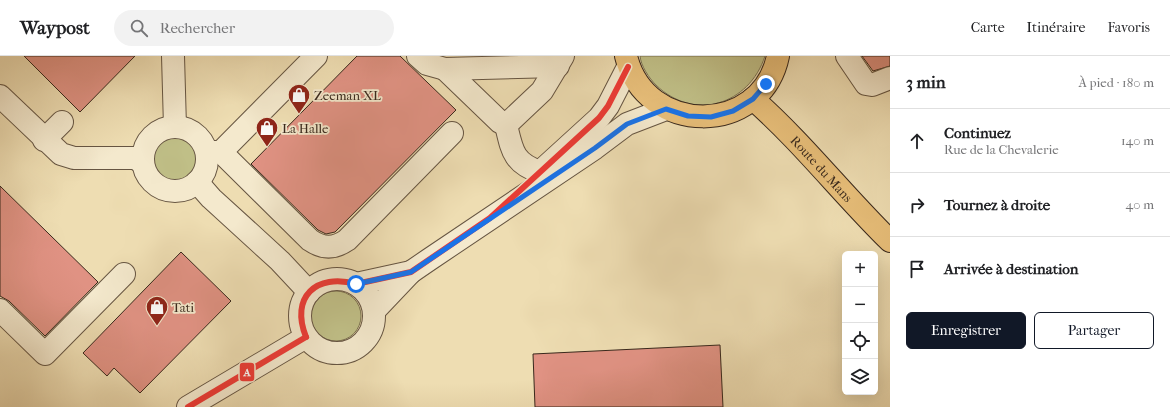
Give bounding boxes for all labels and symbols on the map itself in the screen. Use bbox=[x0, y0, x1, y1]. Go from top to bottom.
route end bbox=[757, 75, 775, 93]
shop icon: Zeeman XL bbox=[286, 82, 312, 115]
place label: Zeeman XL bbox=[314, 88, 381, 103]
shop icon: La Halle bbox=[254, 115, 280, 148]
place label: La Halle bbox=[282, 121, 329, 136]
street label: Route du Mans bbox=[787, 133, 856, 205]
route start bbox=[347, 275, 365, 293]
shop icon: Tati bbox=[144, 294, 170, 327]
place label: Tati bbox=[172, 300, 194, 315]
line badge: A bbox=[239, 362, 255, 382]
text: A bbox=[242, 366, 251, 379]

